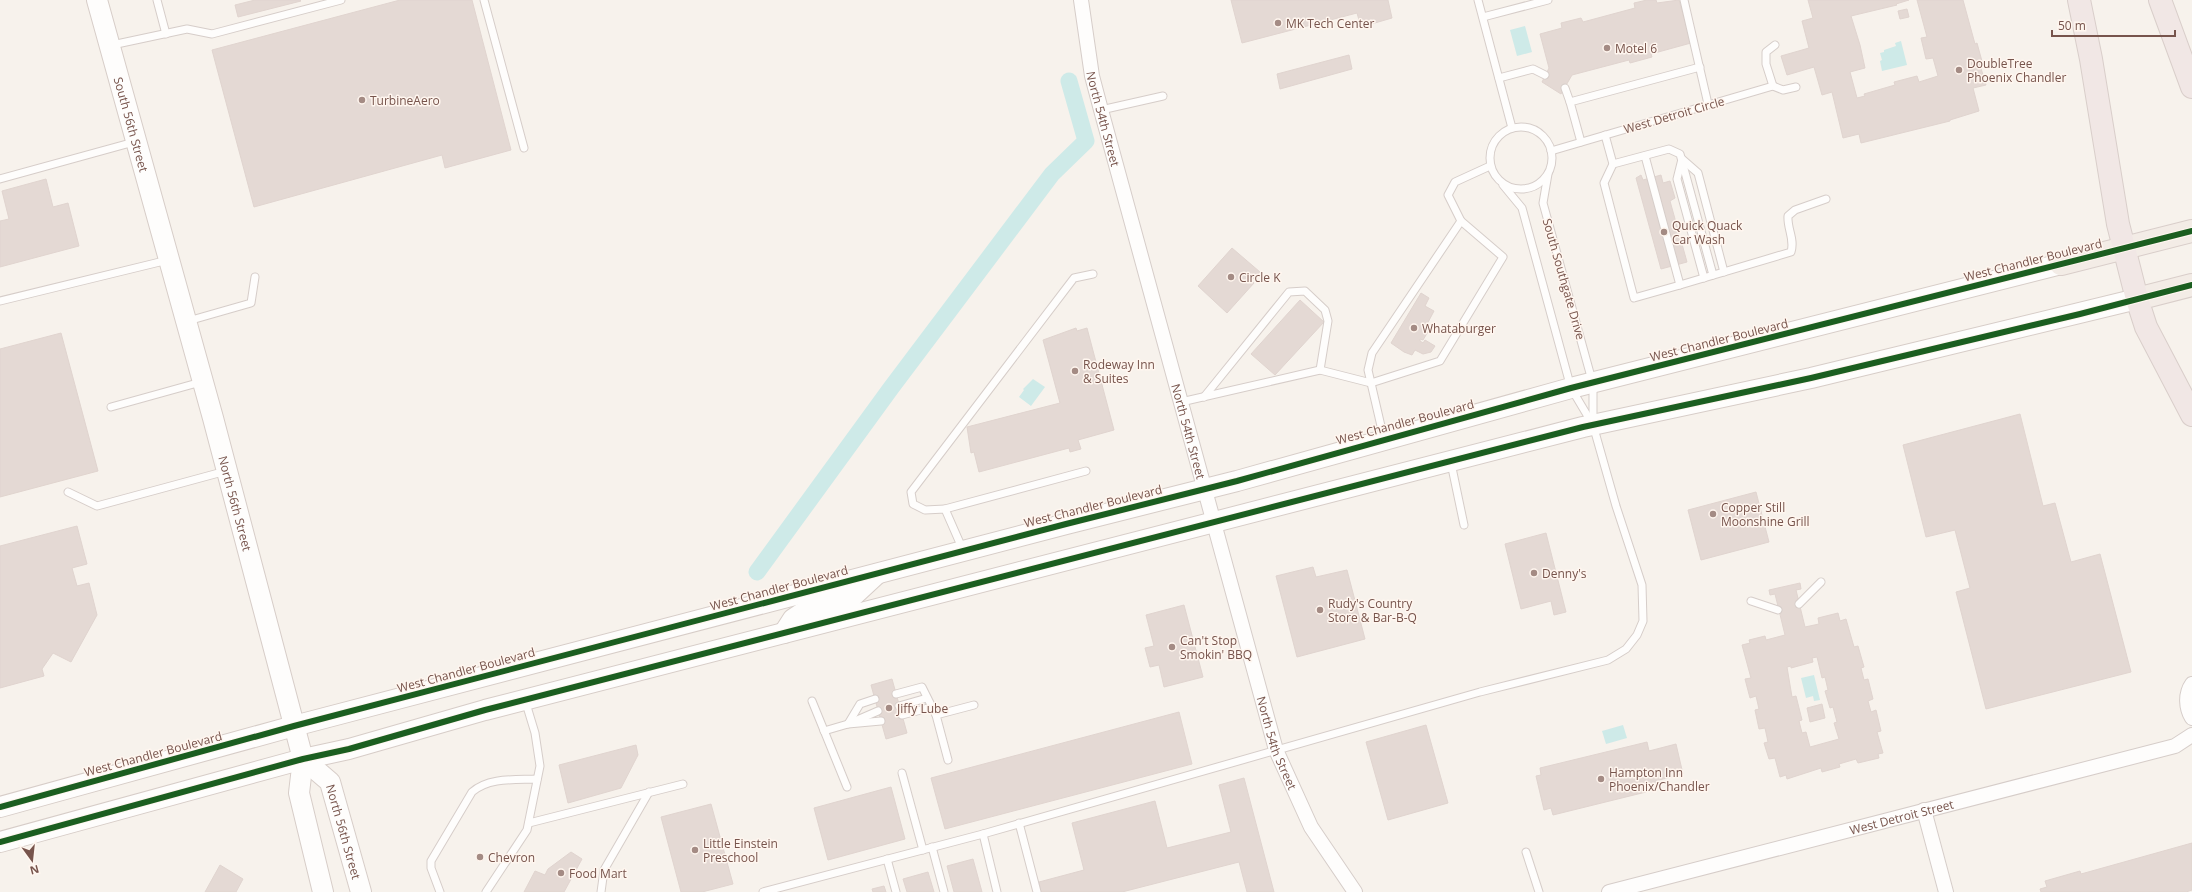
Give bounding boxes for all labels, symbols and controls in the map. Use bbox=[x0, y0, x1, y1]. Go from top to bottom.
scale bar bbox=[2052, 12, 2175, 38]
place label: MK Tech Center bbox=[1286, 15, 1375, 32]
text: 50 m bbox=[2058, 17, 2086, 34]
marker: MK Tech Center bbox=[1273, 18, 1283, 28]
place label: Motel 6 bbox=[1615, 40, 1657, 57]
marker: Motel 6 bbox=[1602, 43, 1612, 53]
place label: DoubleTree Phoenix Chandler bbox=[1967, 55, 2066, 86]
marker: DoubleTree Phoenix Chandler bbox=[1954, 65, 1964, 75]
street label: North 54th Street bbox=[1083, 70, 1125, 168]
street label: South 56th Street bbox=[110, 75, 153, 174]
place label: TurbineAero bbox=[370, 92, 440, 109]
street label: West Detroit Circle bbox=[1622, 92, 1727, 138]
marker: TurbineAero bbox=[357, 95, 367, 105]
street label: South Southgate Drive bbox=[1539, 216, 1590, 342]
place label: Quick Quack Car Wash bbox=[1672, 217, 1743, 248]
marker: Quick Quack Car Wash bbox=[1659, 227, 1669, 237]
street label: West Chandler Boulevard bbox=[1962, 235, 2104, 285]
place label: Circle K bbox=[1239, 269, 1281, 286]
marker: Circle K bbox=[1226, 272, 1236, 282]
street label: West Chandler Boulevard bbox=[1648, 315, 1790, 365]
place label: Whataburger bbox=[1422, 320, 1496, 337]
marker: Whataburger bbox=[1409, 323, 1419, 333]
place label: Rodeway Inn & Suites bbox=[1083, 356, 1155, 387]
marker: Rodeway Inn & Suites bbox=[1070, 366, 1080, 376]
street label: North 54th Street bbox=[1168, 382, 1210, 481]
street label: West Chandler Boulevard bbox=[1334, 395, 1476, 449]
street label: North 56th Street bbox=[215, 454, 256, 553]
street label: West Chandler Boulevard bbox=[1022, 481, 1164, 531]
place label: Copper Still Moonshine Grill bbox=[1721, 499, 1810, 530]
marker: Copper Still Moonshine Grill bbox=[1708, 509, 1718, 519]
street label: West Chandler Boulevard bbox=[708, 561, 850, 615]
place label: Denny's bbox=[1542, 565, 1587, 582]
marker: Denny's bbox=[1529, 568, 1539, 578]
place label: Rudy's Country Store & Bar-B-Q bbox=[1328, 595, 1417, 626]
marker: Rudy's Country Store & Bar-B-Q bbox=[1315, 605, 1325, 615]
place label: Can't Stop Smokin' BBQ bbox=[1180, 632, 1252, 663]
marker: Can't Stop Smokin' BBQ bbox=[1167, 642, 1177, 652]
street label: West Chandler Boulevard bbox=[395, 643, 537, 697]
street label: North 54th Street bbox=[1253, 694, 1301, 792]
place label: Jiffy Lube bbox=[896, 700, 948, 717]
marker: Jiffy Lube bbox=[884, 703, 894, 713]
street label: West Chandler Boulevard bbox=[82, 727, 224, 781]
place label: Hampton Inn Phoenix/Chandler bbox=[1609, 764, 1710, 795]
marker: Hampton Inn Phoenix/Chandler bbox=[1596, 774, 1606, 784]
street label: North 56th Street bbox=[323, 782, 365, 881]
street label: West Detroit Street bbox=[1848, 795, 1955, 838]
place label: Little Einstein Preschool bbox=[703, 835, 778, 866]
north arrow bbox=[12, 840, 52, 880]
marker: Little Einstein Preschool bbox=[690, 845, 700, 855]
place label: Chevron bbox=[488, 849, 535, 866]
marker: Chevron bbox=[475, 852, 485, 862]
text: N bbox=[28, 862, 41, 879]
place label: Food Mart bbox=[569, 865, 627, 882]
marker: Food Mart bbox=[556, 868, 566, 878]

